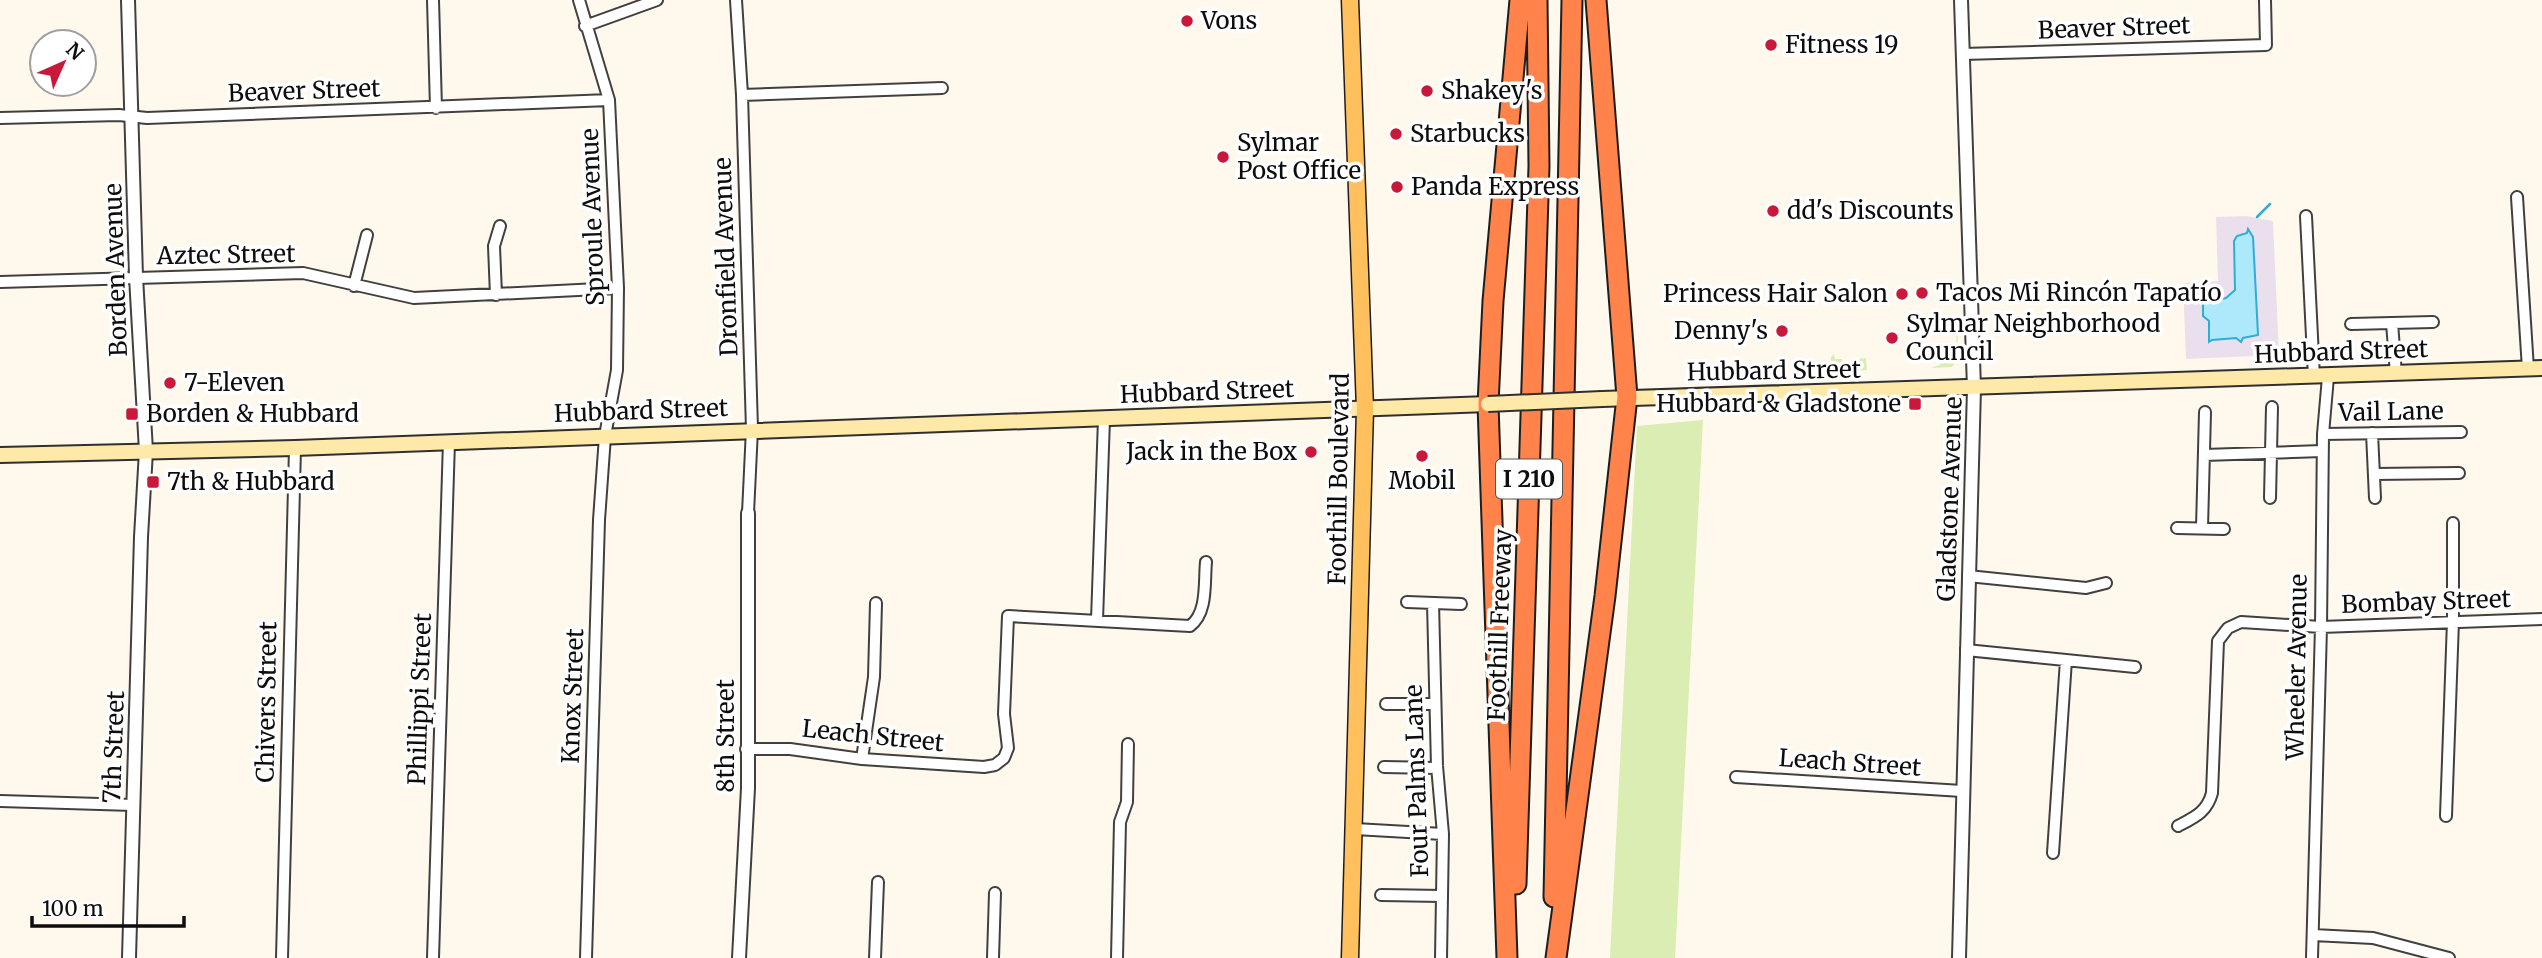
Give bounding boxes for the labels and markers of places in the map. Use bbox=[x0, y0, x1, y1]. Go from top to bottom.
place label: Vons bbox=[1200, 5, 1257, 36]
marker: Vons bbox=[1179, 13, 1195, 29]
place label: Fitness 19 bbox=[1785, 29, 1898, 60]
marker: Fitness 19 bbox=[1763, 37, 1779, 53]
place label: Shakey's bbox=[1441, 75, 1543, 106]
marker: Shakey's bbox=[1419, 83, 1435, 99]
place label: Starbucks bbox=[1410, 118, 1525, 149]
marker: Starbucks bbox=[1388, 126, 1404, 142]
place label: Sylmar Post Office bbox=[1237, 127, 1361, 186]
marker: Sylmar Post Office bbox=[1215, 149, 1231, 165]
place label: Panda Express bbox=[1411, 171, 1579, 202]
marker: Panda Express bbox=[1389, 179, 1405, 195]
place label: dd's Discounts bbox=[1787, 195, 1954, 226]
marker: dd's Discounts bbox=[1765, 203, 1781, 219]
place label: Tacos Mi Rincón Tapatío bbox=[1936, 277, 2221, 308]
place label: Princess Hair Salon bbox=[1663, 278, 1888, 309]
marker: Tacos Mi Rincón Tapatío bbox=[1914, 285, 1930, 301]
marker: Princess Hair Salon bbox=[1894, 286, 1910, 302]
place label: Sylmar Neighborhood Council bbox=[1906, 308, 2161, 367]
place label: Denny's bbox=[1674, 315, 1768, 346]
marker: Denny's bbox=[1774, 323, 1790, 339]
marker: Sylmar Neighborhood Council bbox=[1884, 330, 1900, 346]
place label: 7-Eleven bbox=[184, 367, 285, 398]
marker: 7-Eleven bbox=[162, 375, 178, 391]
place label: Hubbard & Gladstone bbox=[1656, 388, 1901, 419]
marker: Hubbard & Gladstone bbox=[1907, 396, 1923, 412]
place label: Borden & Hubbard bbox=[146, 398, 359, 429]
marker: Borden & Hubbard bbox=[124, 406, 140, 422]
place label: Jack in the Box bbox=[1125, 436, 1298, 467]
marker: Jack in the Box bbox=[1303, 444, 1319, 460]
marker: Mobil bbox=[1414, 448, 1430, 464]
place label: Mobil bbox=[1388, 465, 1456, 496]
place label: 7th & Hubbard bbox=[167, 466, 335, 497]
marker: 7th & Hubbard bbox=[145, 474, 161, 490]

